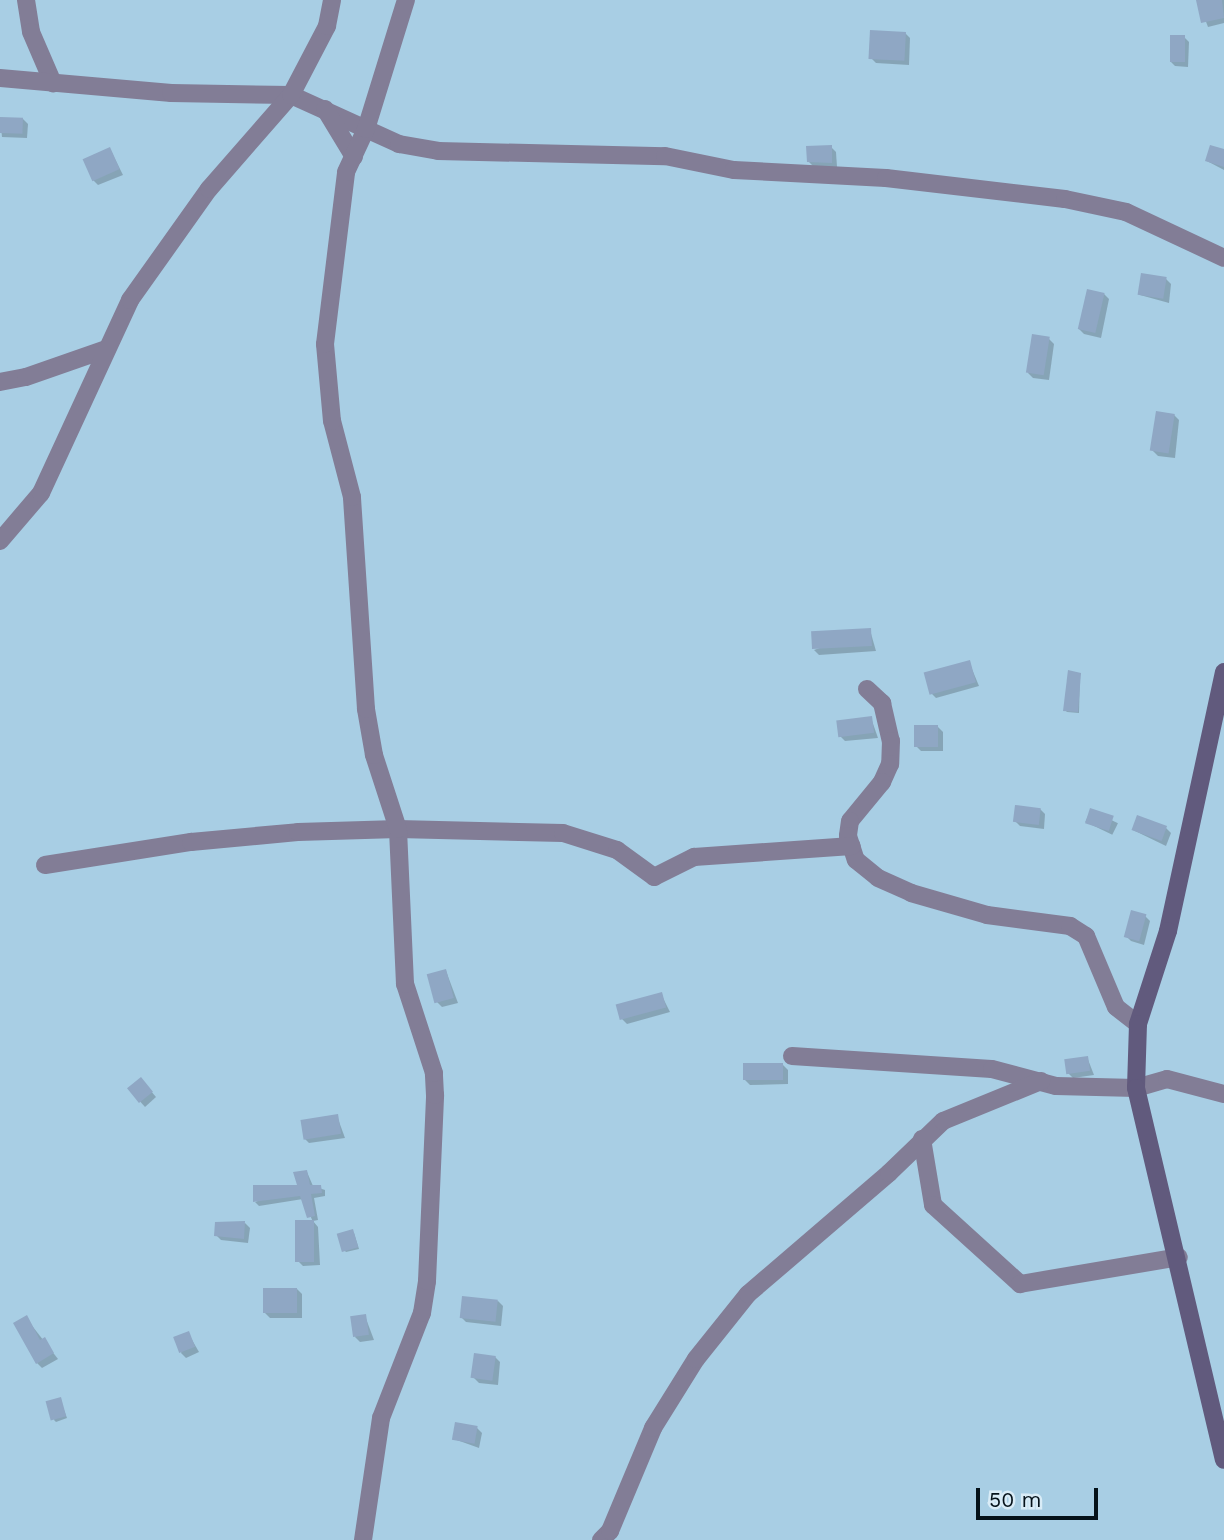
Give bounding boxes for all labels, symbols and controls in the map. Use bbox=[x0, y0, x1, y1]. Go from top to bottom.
scale bar bbox=[979, 1474, 1102, 1518]
text: 50 m bbox=[989, 1487, 1041, 1512]

